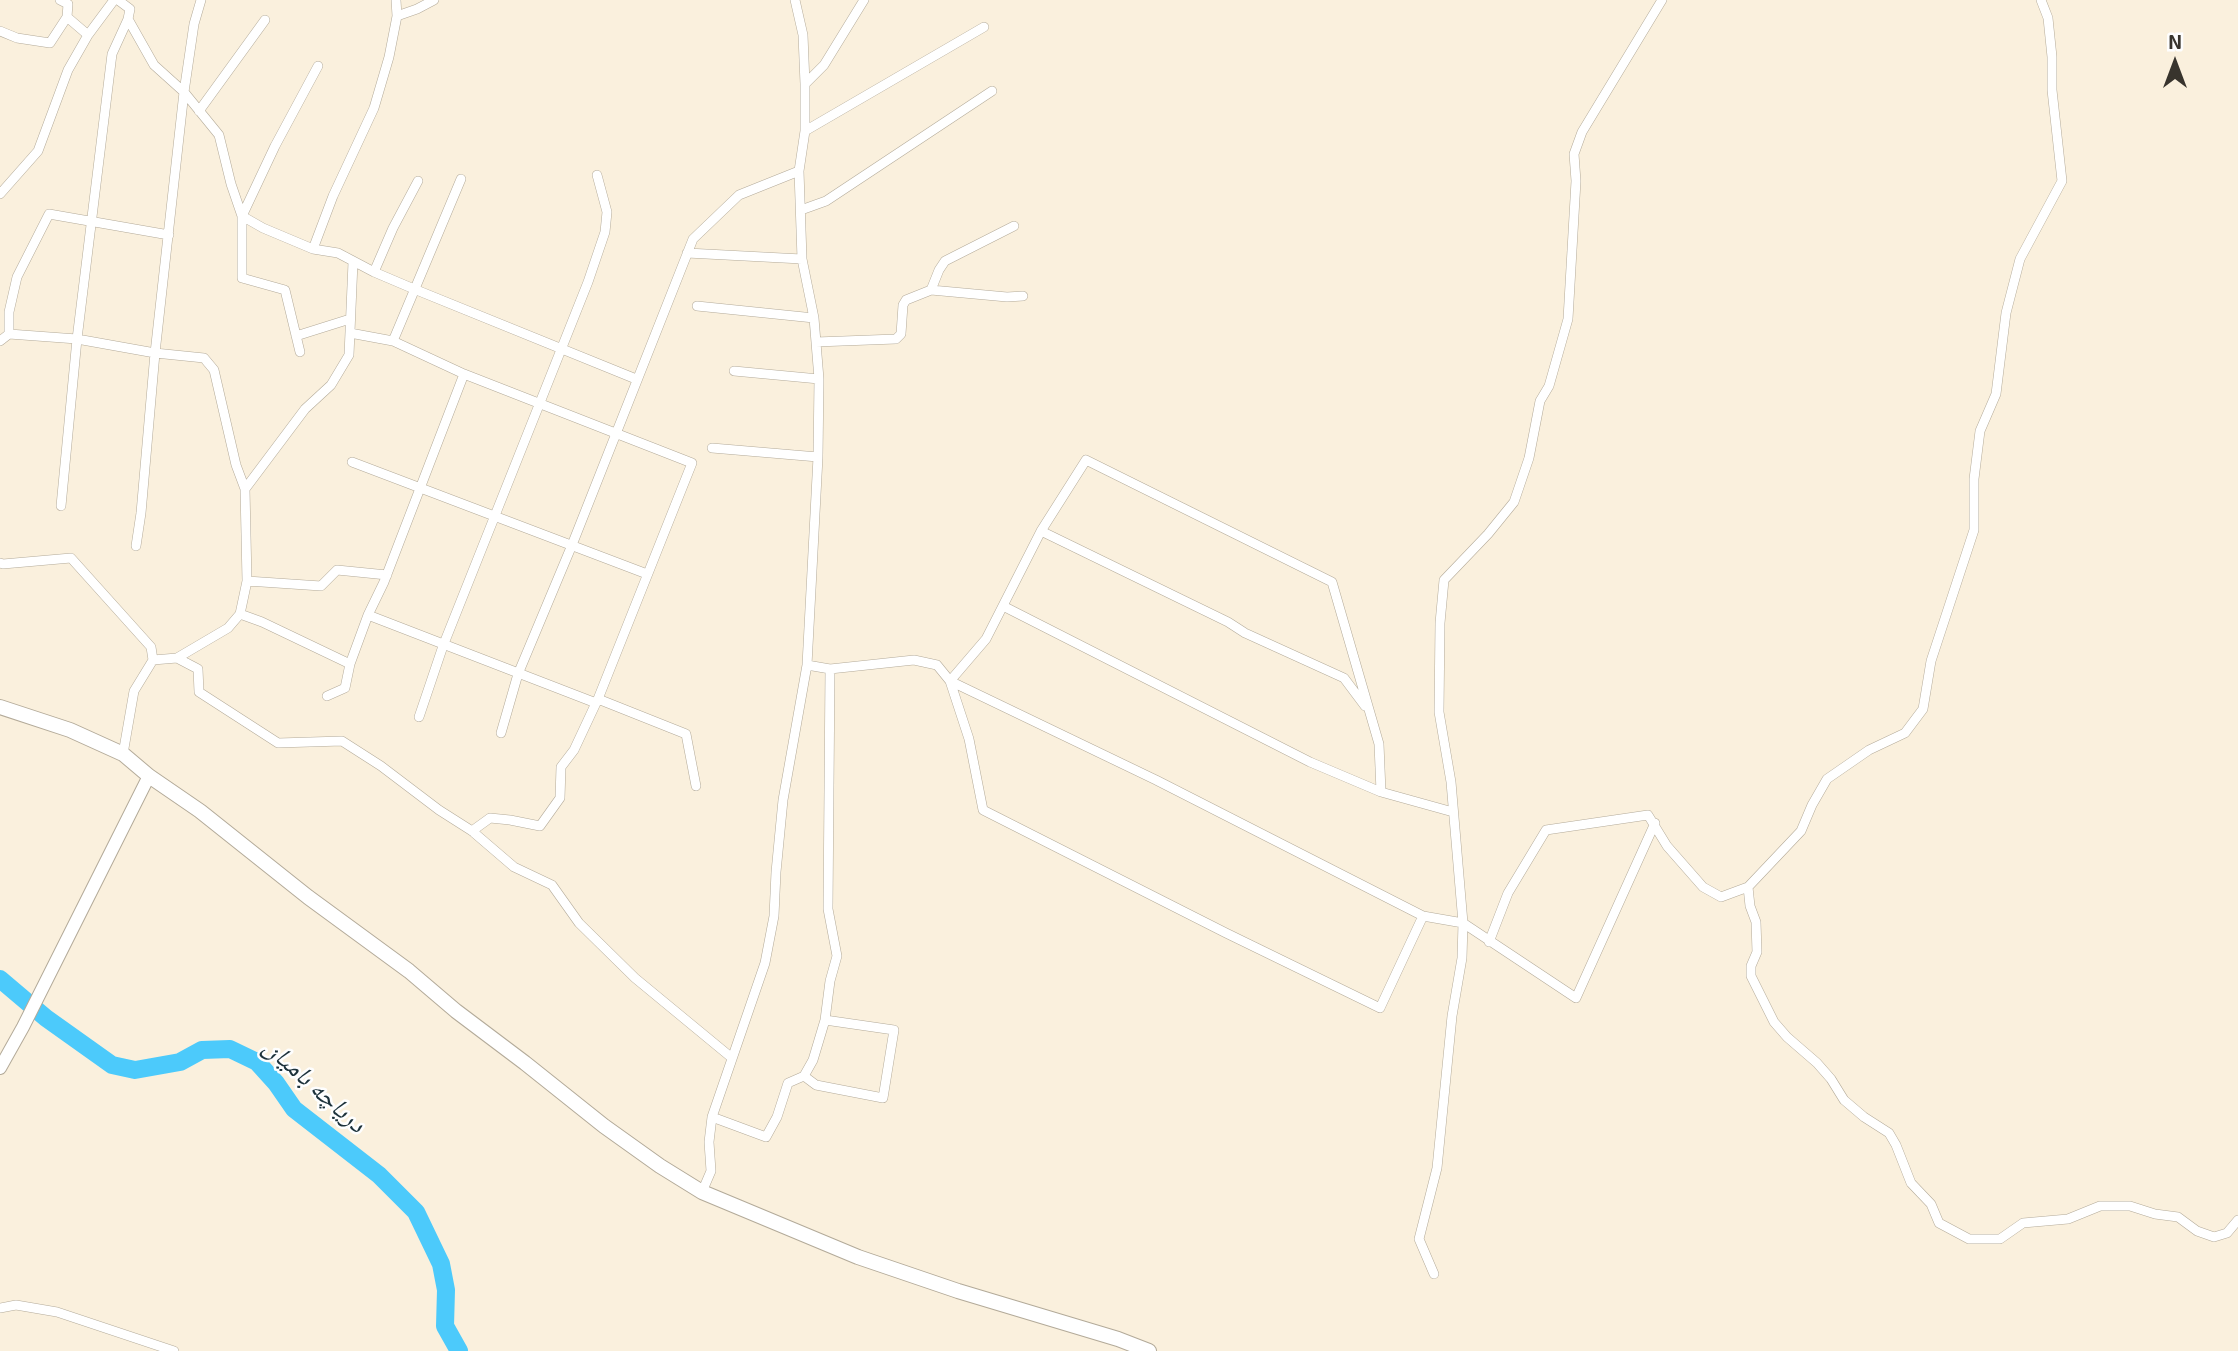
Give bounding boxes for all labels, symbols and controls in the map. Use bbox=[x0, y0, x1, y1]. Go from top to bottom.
north arrow bbox=[2140, 28, 2210, 98]
text: N bbox=[2168, 30, 2182, 53]
water label: دریاچه بامیان bbox=[257, 1031, 373, 1139]

